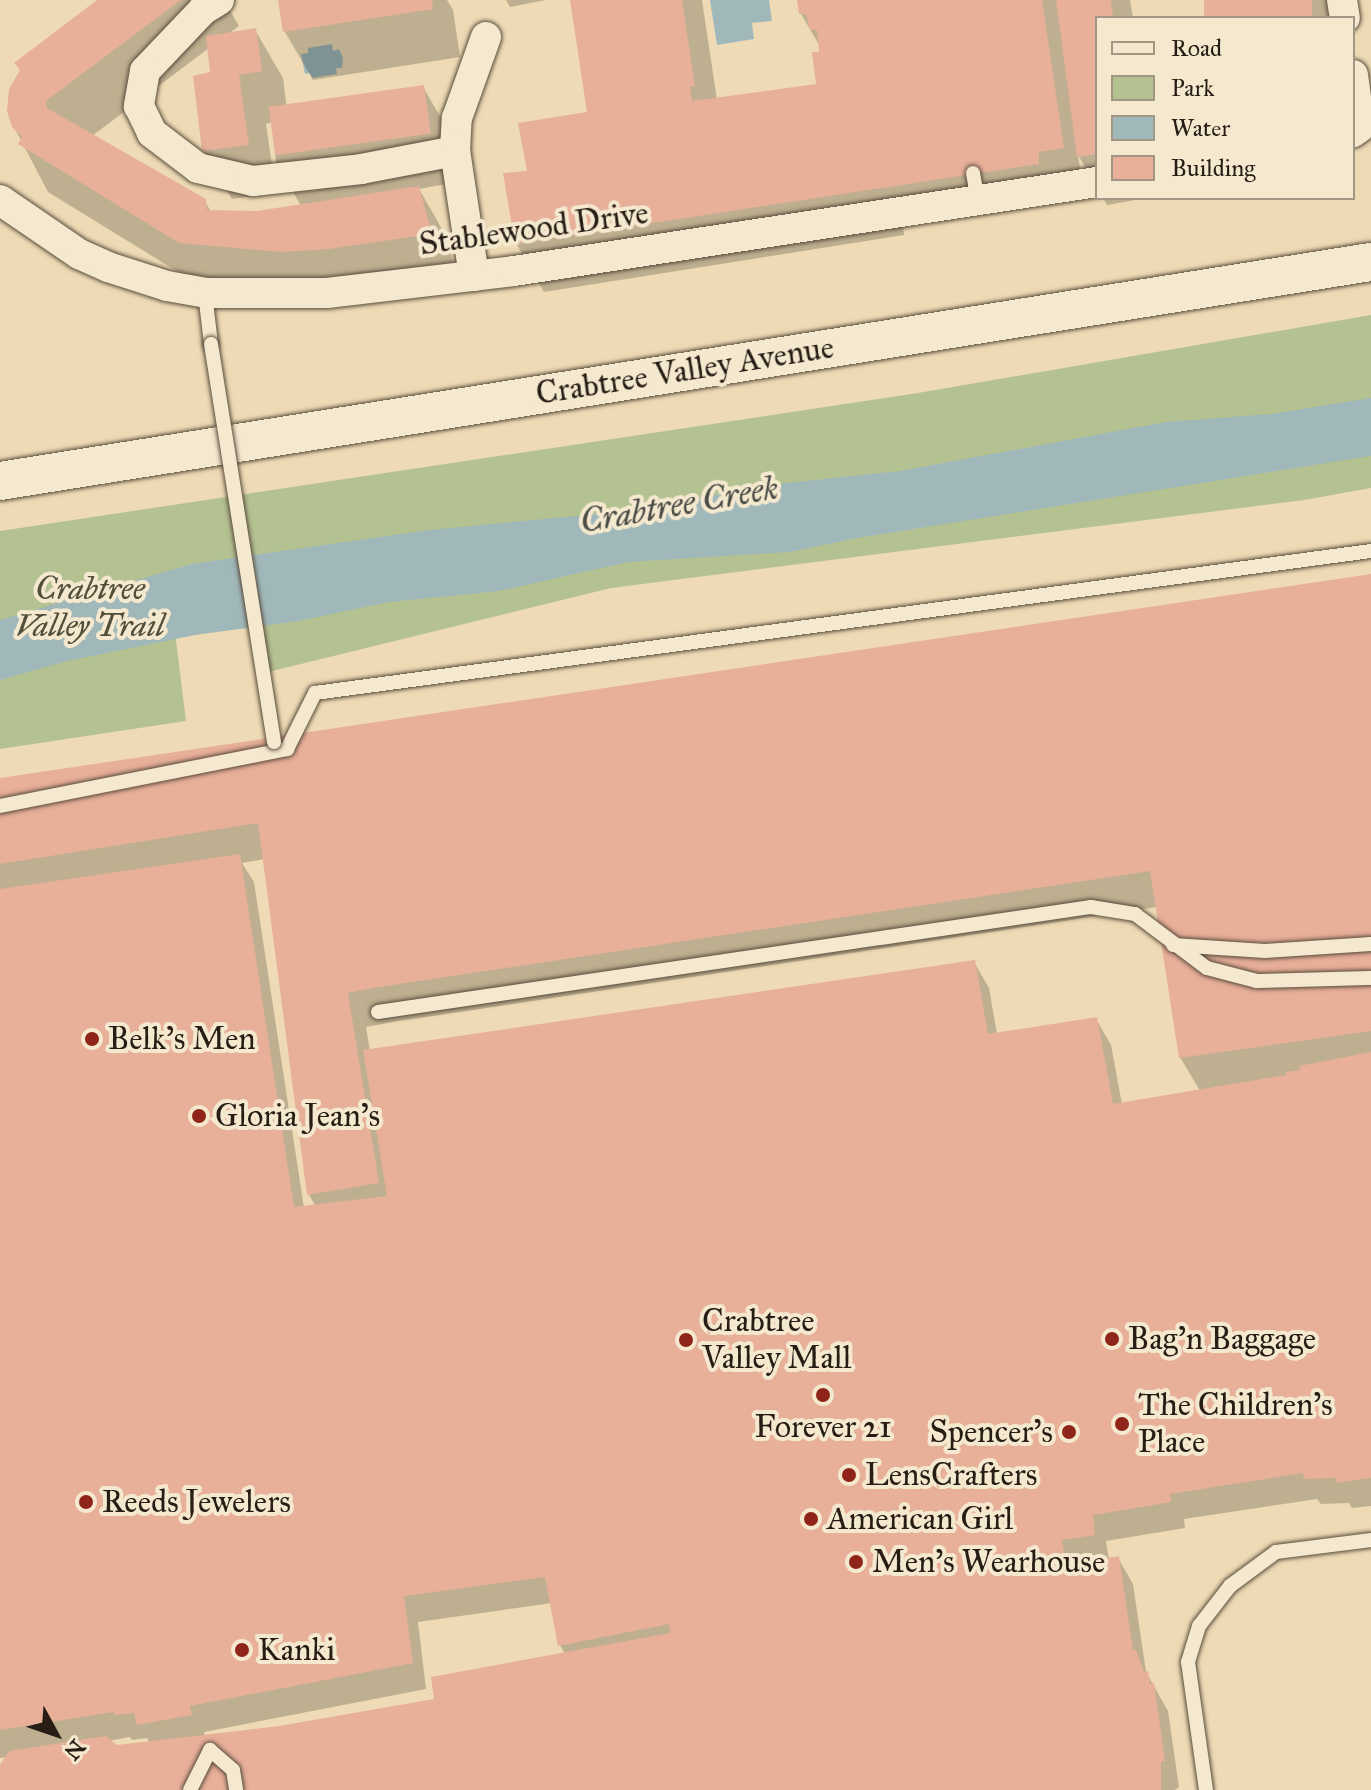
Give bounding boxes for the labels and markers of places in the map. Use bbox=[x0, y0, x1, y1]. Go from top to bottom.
place label: Belk's Men bbox=[108, 1020, 256, 1058]
marker: Belk's Men bbox=[83, 1030, 101, 1048]
place label: Gloria Jean's bbox=[215, 1097, 380, 1135]
marker: Gloria Jean's bbox=[190, 1107, 208, 1125]
place label: Crabtree Valley Mall bbox=[702, 1303, 851, 1378]
place label: Bag'n Baggage bbox=[1128, 1320, 1316, 1358]
marker: Bag'n Baggage bbox=[1103, 1330, 1121, 1348]
marker: Crabtree Valley Mall bbox=[677, 1331, 695, 1349]
marker: Forever 21 bbox=[814, 1386, 832, 1404]
place label: The Children's Place bbox=[1138, 1387, 1333, 1462]
place label: Forever 21 bbox=[754, 1408, 892, 1446]
place label: Spencer's bbox=[929, 1413, 1053, 1451]
marker: The Children's Place bbox=[1113, 1415, 1131, 1433]
marker: Spencer's bbox=[1060, 1423, 1078, 1441]
place label: LensCrafters bbox=[865, 1456, 1037, 1494]
marker: LensCrafters bbox=[840, 1466, 858, 1484]
place label: Reeds Jewelers bbox=[102, 1483, 291, 1521]
marker: Reeds Jewelers bbox=[77, 1493, 95, 1511]
place label: American Girl bbox=[827, 1500, 1013, 1538]
marker: American Girl bbox=[802, 1510, 820, 1528]
place label: Men's Wearhouse bbox=[872, 1543, 1105, 1581]
marker: Men's Wearhouse bbox=[847, 1553, 865, 1571]
place label: Kanki bbox=[258, 1631, 335, 1669]
marker: Kanki bbox=[233, 1641, 251, 1659]

